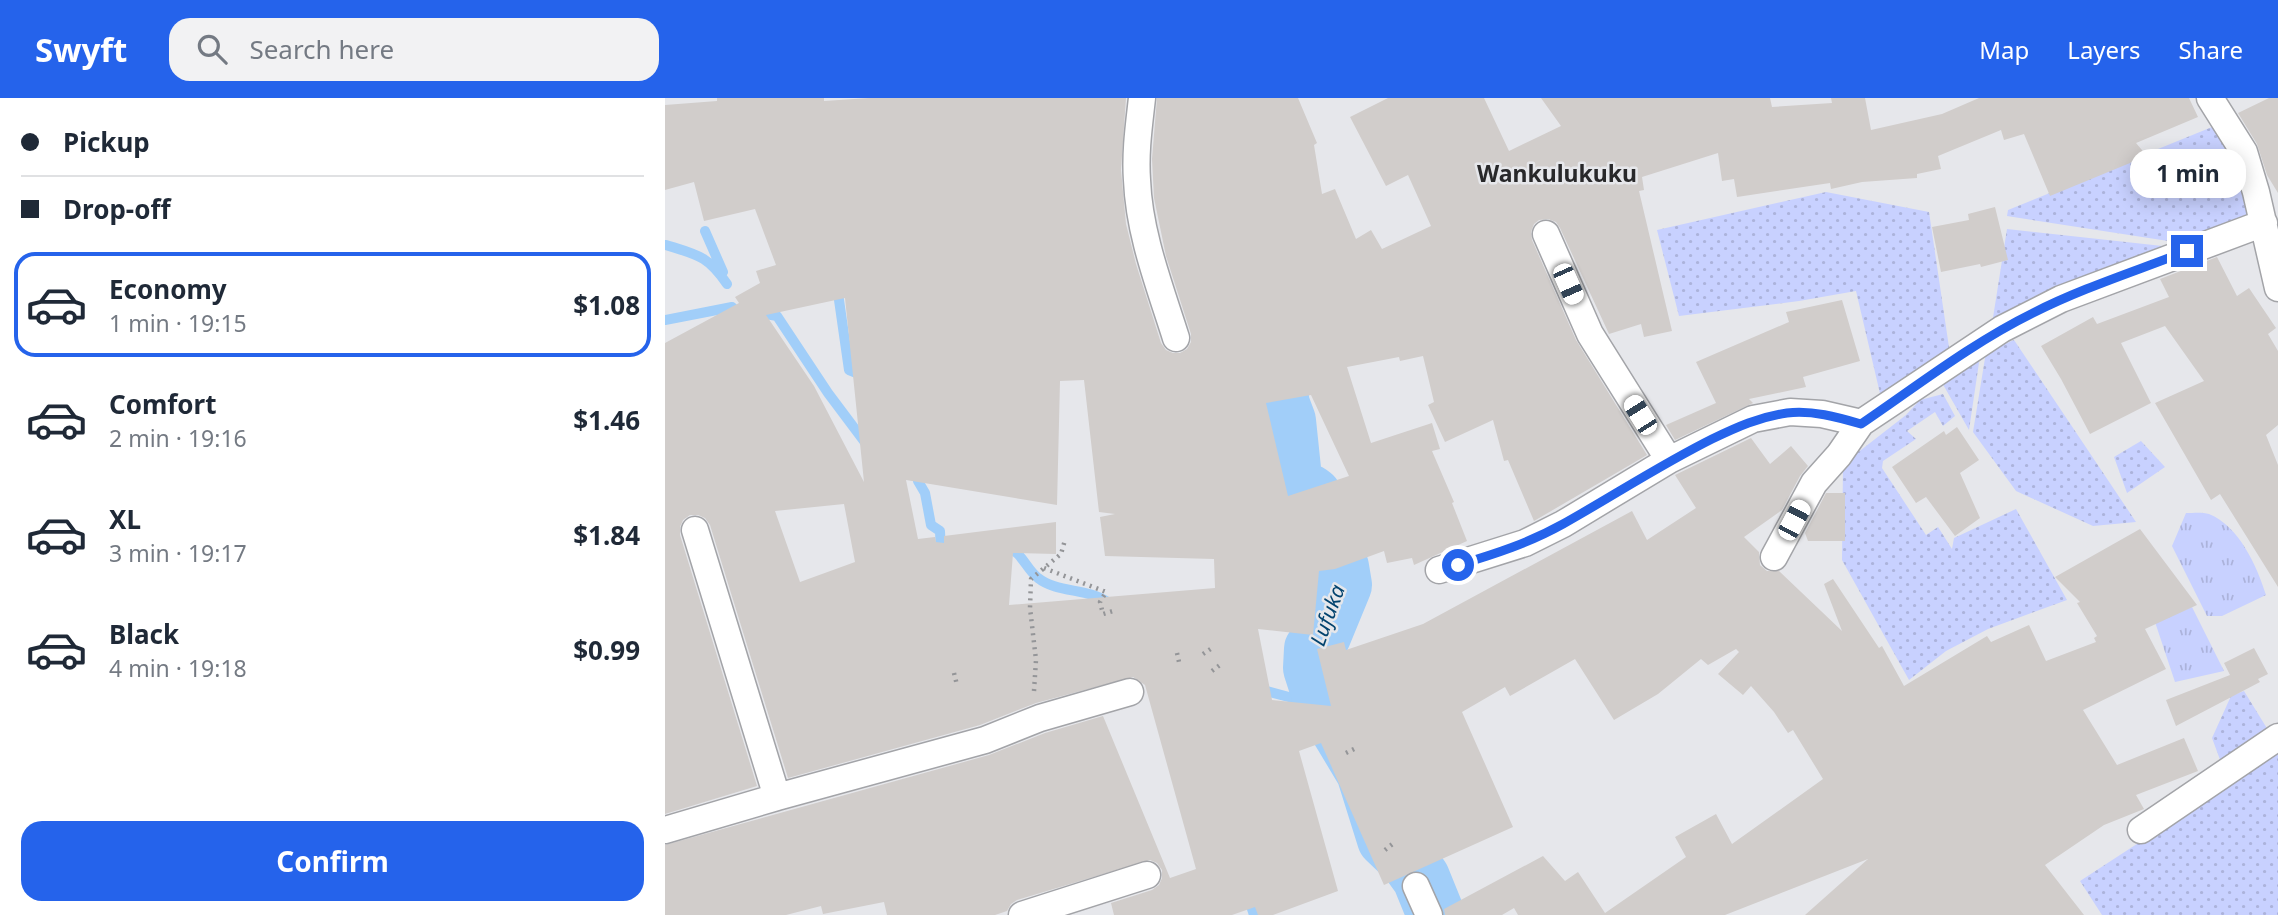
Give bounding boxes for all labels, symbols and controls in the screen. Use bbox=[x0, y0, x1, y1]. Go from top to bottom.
search box bbox=[169, 18, 659, 81]
text: Swyft bbox=[35, 27, 127, 72]
icon: search bbox=[193, 30, 231, 68]
text: Search here bbox=[249, 31, 394, 67]
text: Map bbox=[1979, 33, 2029, 66]
text: Layers bbox=[2067, 33, 2141, 66]
text: Share bbox=[2179, 33, 2243, 66]
text: Pickup bbox=[63, 124, 150, 160]
callout: 1 min bbox=[2129, 150, 2245, 198]
district label: Wankulukuku bbox=[1477, 157, 1637, 189]
text: 1 min bbox=[2156, 157, 2220, 189]
text: Drop-off bbox=[63, 191, 170, 227]
route end bbox=[2171, 235, 2203, 267]
car bbox=[1550, 261, 1587, 307]
text: Economy bbox=[109, 271, 227, 307]
icon: car bbox=[25, 273, 88, 336]
text: $1.08 bbox=[573, 287, 640, 323]
text: 1 min · 19:15 bbox=[109, 307, 247, 339]
text: Comfort bbox=[109, 386, 217, 422]
icon: car bbox=[25, 388, 88, 451]
car bbox=[1620, 392, 1661, 438]
text: $1.46 bbox=[573, 402, 640, 438]
text: 2 min · 19:16 bbox=[109, 422, 247, 454]
car bbox=[1775, 497, 1814, 543]
text: XL bbox=[109, 501, 141, 537]
icon: car bbox=[25, 503, 88, 566]
text: $1.84 bbox=[573, 517, 640, 553]
text: 3 min · 19:17 bbox=[109, 537, 247, 569]
route start bbox=[1442, 549, 1474, 581]
water label: Lufuka bbox=[1303, 580, 1351, 650]
text: Black bbox=[109, 616, 179, 652]
icon: car bbox=[25, 618, 88, 681]
text: $0.99 bbox=[573, 632, 640, 668]
text: 4 min · 19:18 bbox=[109, 652, 247, 684]
button: Confirm bbox=[21, 821, 644, 901]

